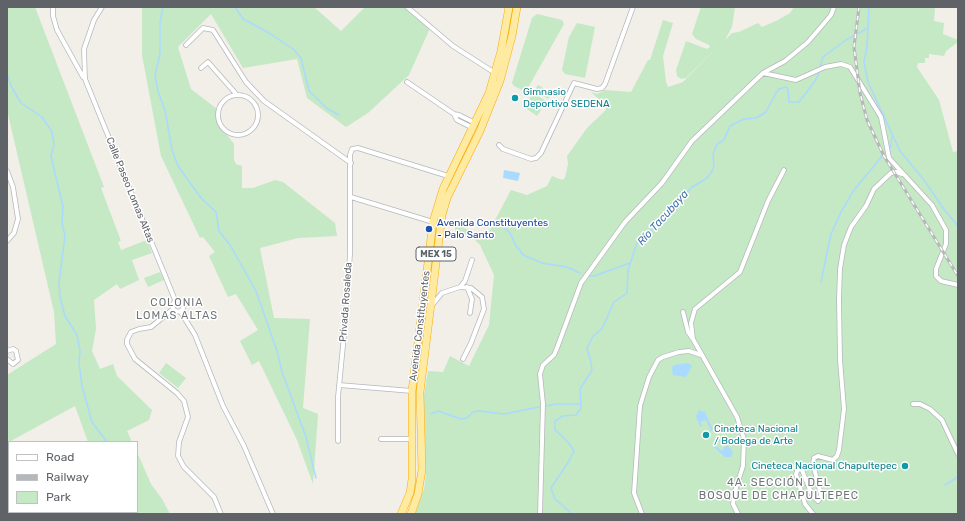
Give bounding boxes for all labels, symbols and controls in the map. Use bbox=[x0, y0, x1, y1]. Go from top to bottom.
place label: Gimnasio Deportivo SEDENA bbox=[523, 86, 610, 110]
marker: Gimnasio Deportivo SEDENA bbox=[510, 93, 520, 103]
street label: Calle Paseo Lomas Altas bbox=[103, 136, 157, 244]
water label: Río Tacubaya bbox=[635, 188, 691, 248]
place label: Avenida Constituyentes - Palo Santo bbox=[437, 217, 548, 240]
marker: Avenida Constituyentes - Palo Santo bbox=[424, 224, 434, 234]
road number: MEX 15 bbox=[416, 247, 456, 261]
street label: Privada Rosaleda bbox=[337, 262, 355, 342]
street label: Avenida Constituyentes bbox=[407, 270, 433, 382]
district label: COLONIA LOMAS ALTAS bbox=[136, 296, 218, 322]
place label: Cineteca Nacional / Bodega de Arte bbox=[714, 423, 798, 446]
marker: Cineteca Nacional / Bodega de Arte bbox=[701, 430, 711, 440]
legend bbox=[8, 441, 138, 513]
text: Road bbox=[46, 450, 74, 464]
place label: Cineteca Nacional Chapultepec bbox=[751, 460, 897, 472]
marker: Cineteca Nacional Chapultepec bbox=[900, 461, 910, 471]
text: Railway bbox=[46, 470, 89, 484]
district label: 4A. SECCIÓN DEL BOSQUE DE CHAPULTEPEC bbox=[699, 476, 859, 502]
text: Park bbox=[46, 490, 71, 504]

